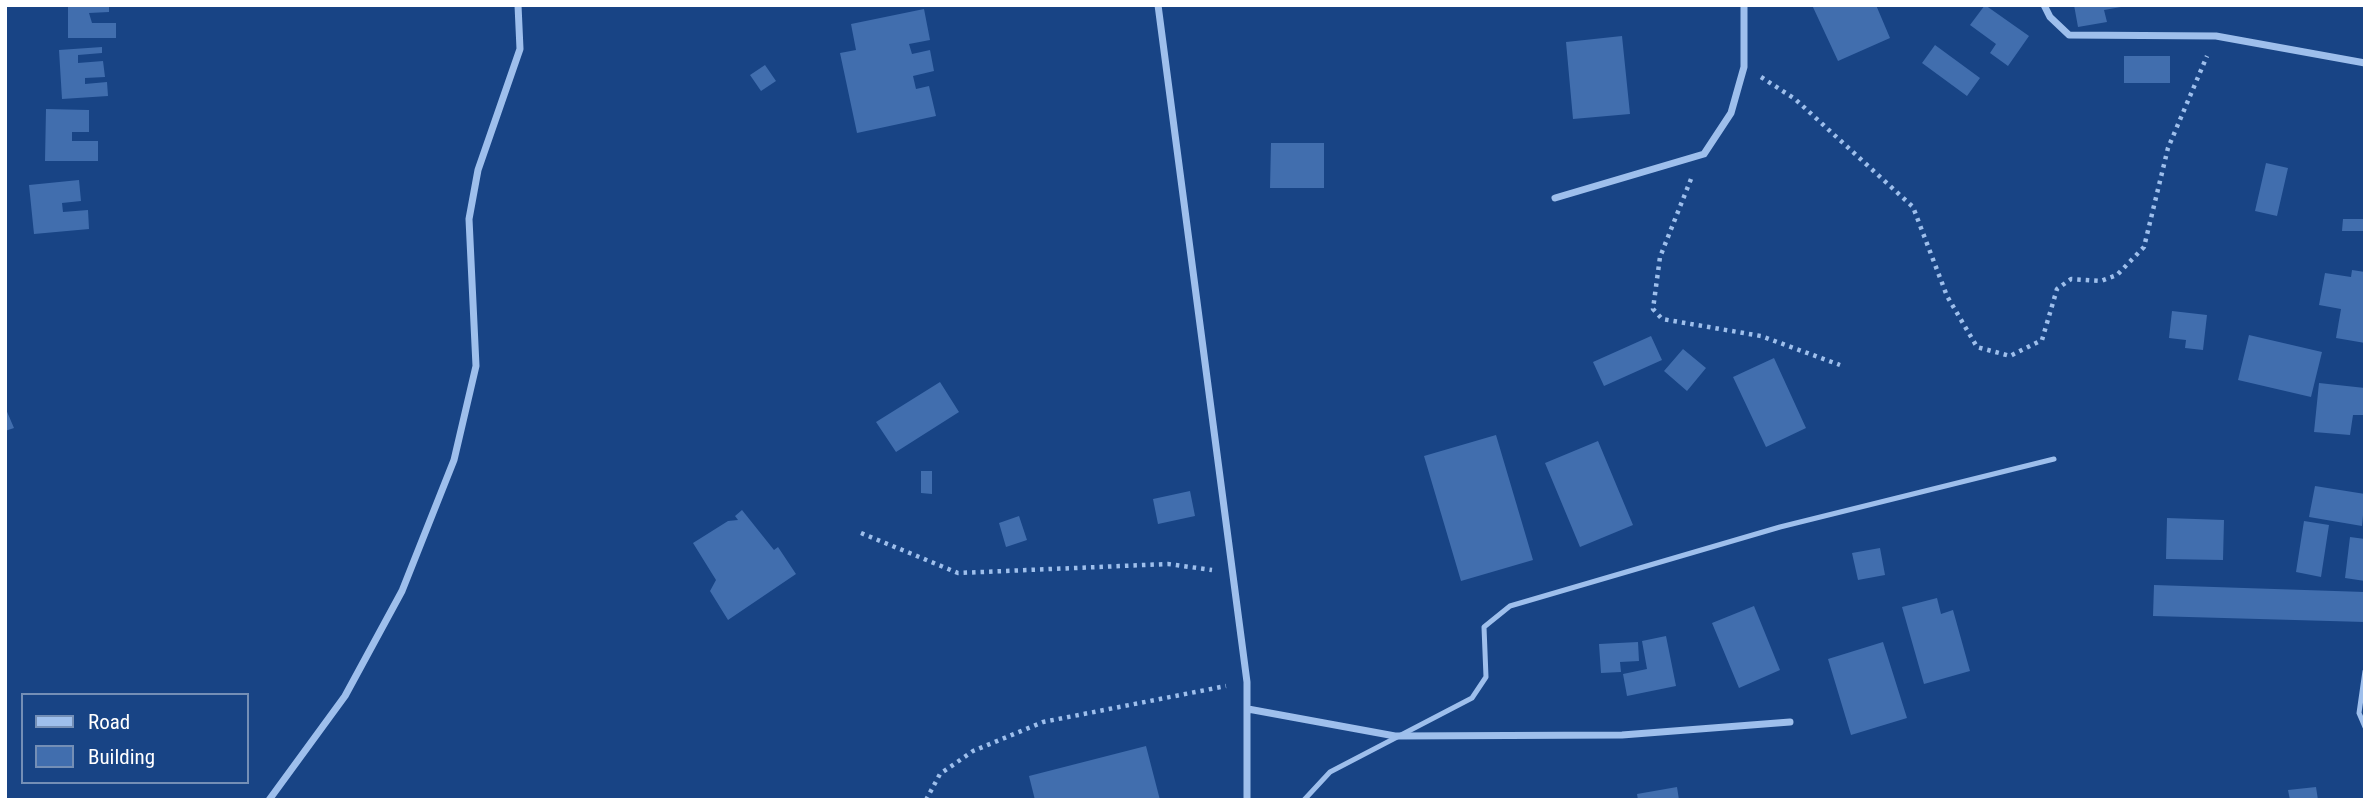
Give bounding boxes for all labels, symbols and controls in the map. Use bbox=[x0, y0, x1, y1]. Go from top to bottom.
legend bbox=[21, 693, 248, 784]
text: Road bbox=[88, 710, 130, 734]
text: Building bbox=[88, 745, 155, 769]

